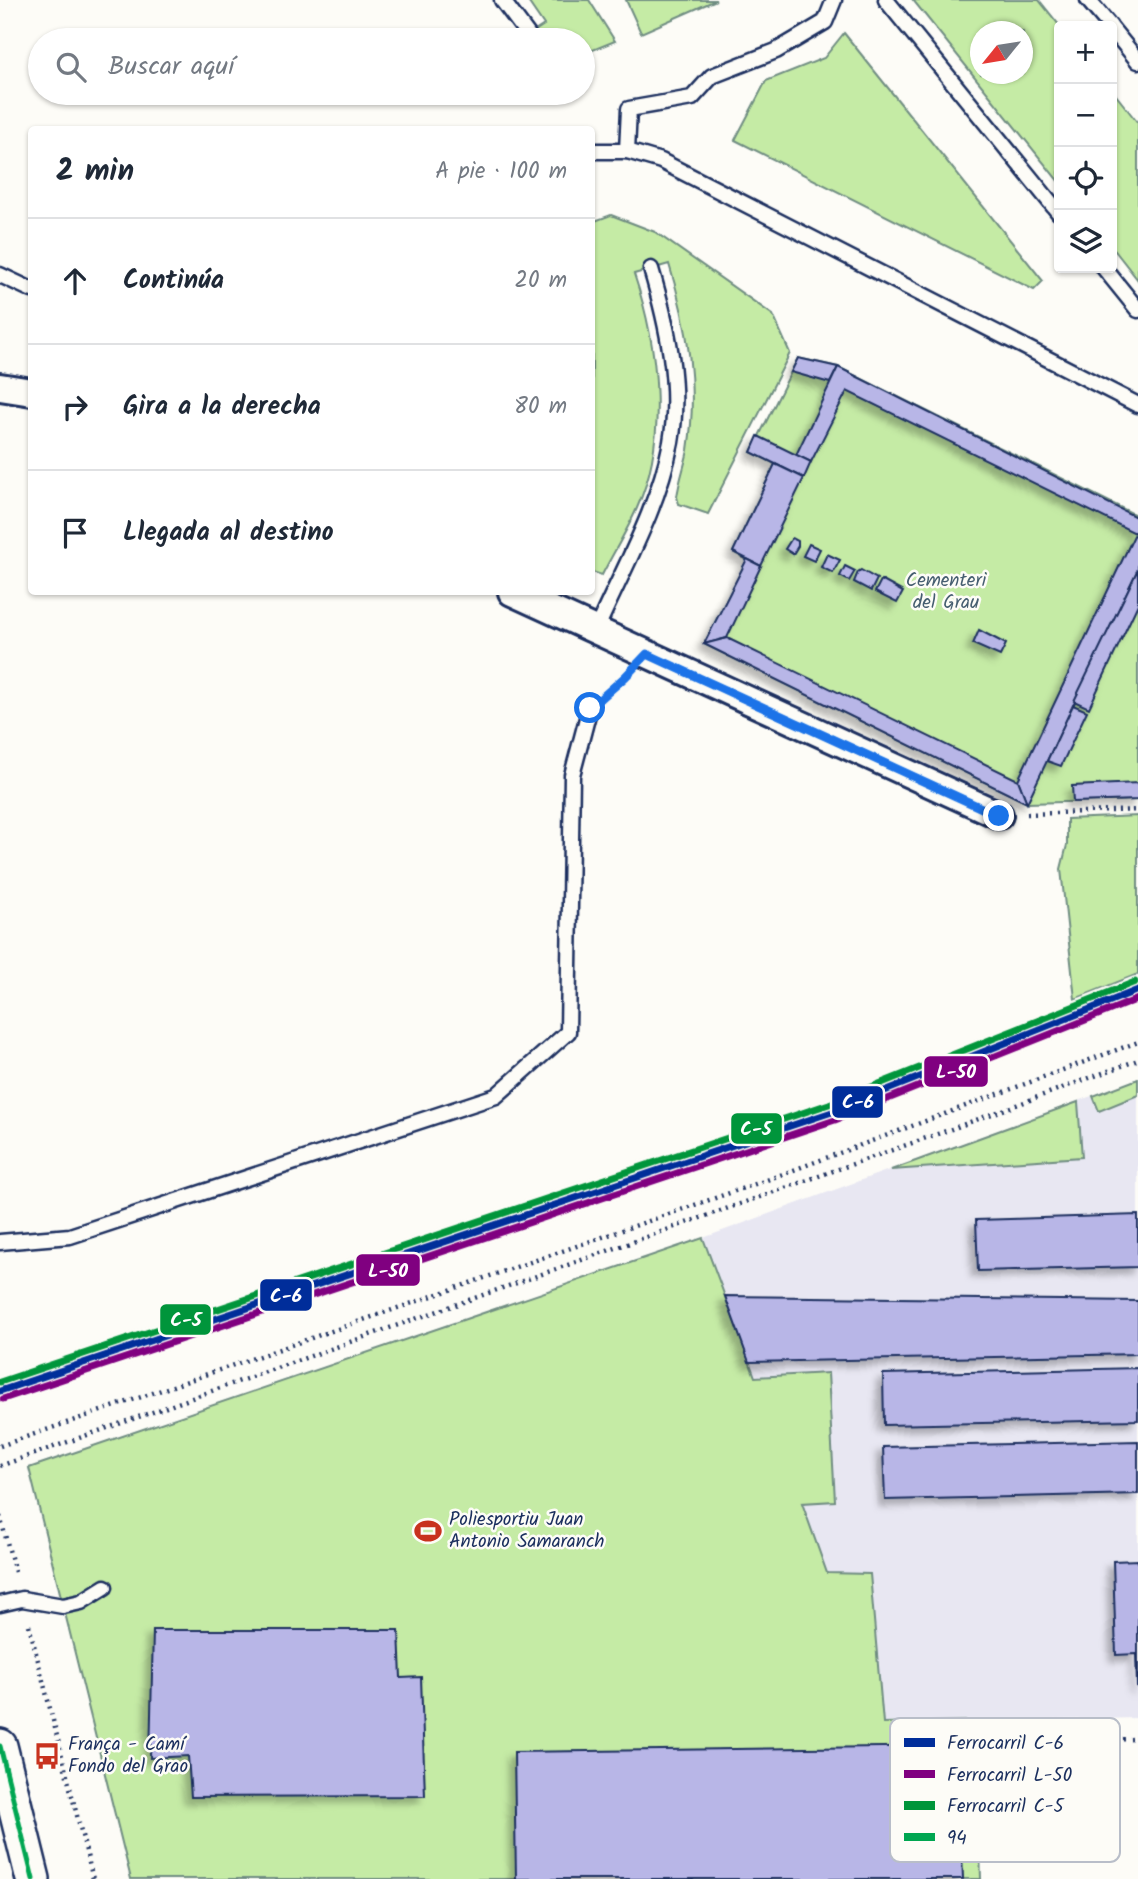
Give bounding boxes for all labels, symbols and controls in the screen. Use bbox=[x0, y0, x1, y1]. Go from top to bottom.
north arrow bbox=[970, 21, 1033, 84]
map controls bbox=[1054, 21, 1117, 273]
button: + bbox=[1054, 21, 1117, 84]
search box bbox=[28, 28, 595, 105]
text: Buscar aquí bbox=[108, 46, 234, 88]
icon: search bbox=[52, 48, 90, 86]
button: − bbox=[1054, 84, 1117, 147]
button: locate bbox=[1054, 147, 1117, 210]
text: 2 min bbox=[56, 148, 134, 196]
text: A pie · 100 m bbox=[435, 154, 567, 190]
button: layers bbox=[1054, 210, 1117, 273]
text: Continúa bbox=[123, 260, 224, 302]
icon: ahead bbox=[56, 262, 94, 300]
text: 20 m bbox=[515, 263, 567, 299]
text: Gira a la derecha bbox=[123, 386, 321, 428]
icon: right bbox=[56, 388, 94, 426]
text: 80 m bbox=[514, 389, 567, 425]
text: Llegada al destino bbox=[123, 512, 334, 554]
icon: arrive bbox=[56, 514, 94, 552]
park label: Cementeri del Grau bbox=[906, 566, 988, 618]
route start bbox=[574, 692, 605, 723]
route end bbox=[983, 800, 1014, 831]
line badge: L-50 bbox=[923, 1055, 989, 1088]
text: L-50 bbox=[936, 1058, 976, 1088]
line badge: C-6 bbox=[831, 1085, 884, 1119]
text: C-6 bbox=[842, 1088, 874, 1118]
line badge: C-5 bbox=[730, 1112, 783, 1145]
text: C-5 bbox=[740, 1115, 773, 1145]
line badge: L-50 bbox=[355, 1253, 421, 1287]
text: L-50 bbox=[368, 1257, 408, 1287]
line badge: C-6 bbox=[259, 1278, 313, 1312]
text: C-6 bbox=[270, 1282, 302, 1312]
line badge: C-5 bbox=[159, 1303, 212, 1336]
text: C-5 bbox=[170, 1306, 203, 1336]
place label: Poliesportiu Juan Antonio Samaranch bbox=[449, 1505, 605, 1557]
sports icon: Poliesportiu Juan Antonio Samaranch bbox=[413, 1516, 443, 1546]
legend bbox=[890, 1718, 1120, 1862]
text: Ferrocarril C-6 bbox=[947, 1729, 1064, 1759]
place label: França - Camí Fondo del Grao bbox=[68, 1730, 188, 1782]
bus stop icon: França - Camí Fondo del Grao bbox=[32, 1741, 62, 1771]
text: Ferrocarril L-50 bbox=[947, 1761, 1072, 1791]
text: Ferrocarril C-5 bbox=[947, 1792, 1066, 1822]
text: 94 bbox=[947, 1824, 967, 1854]

